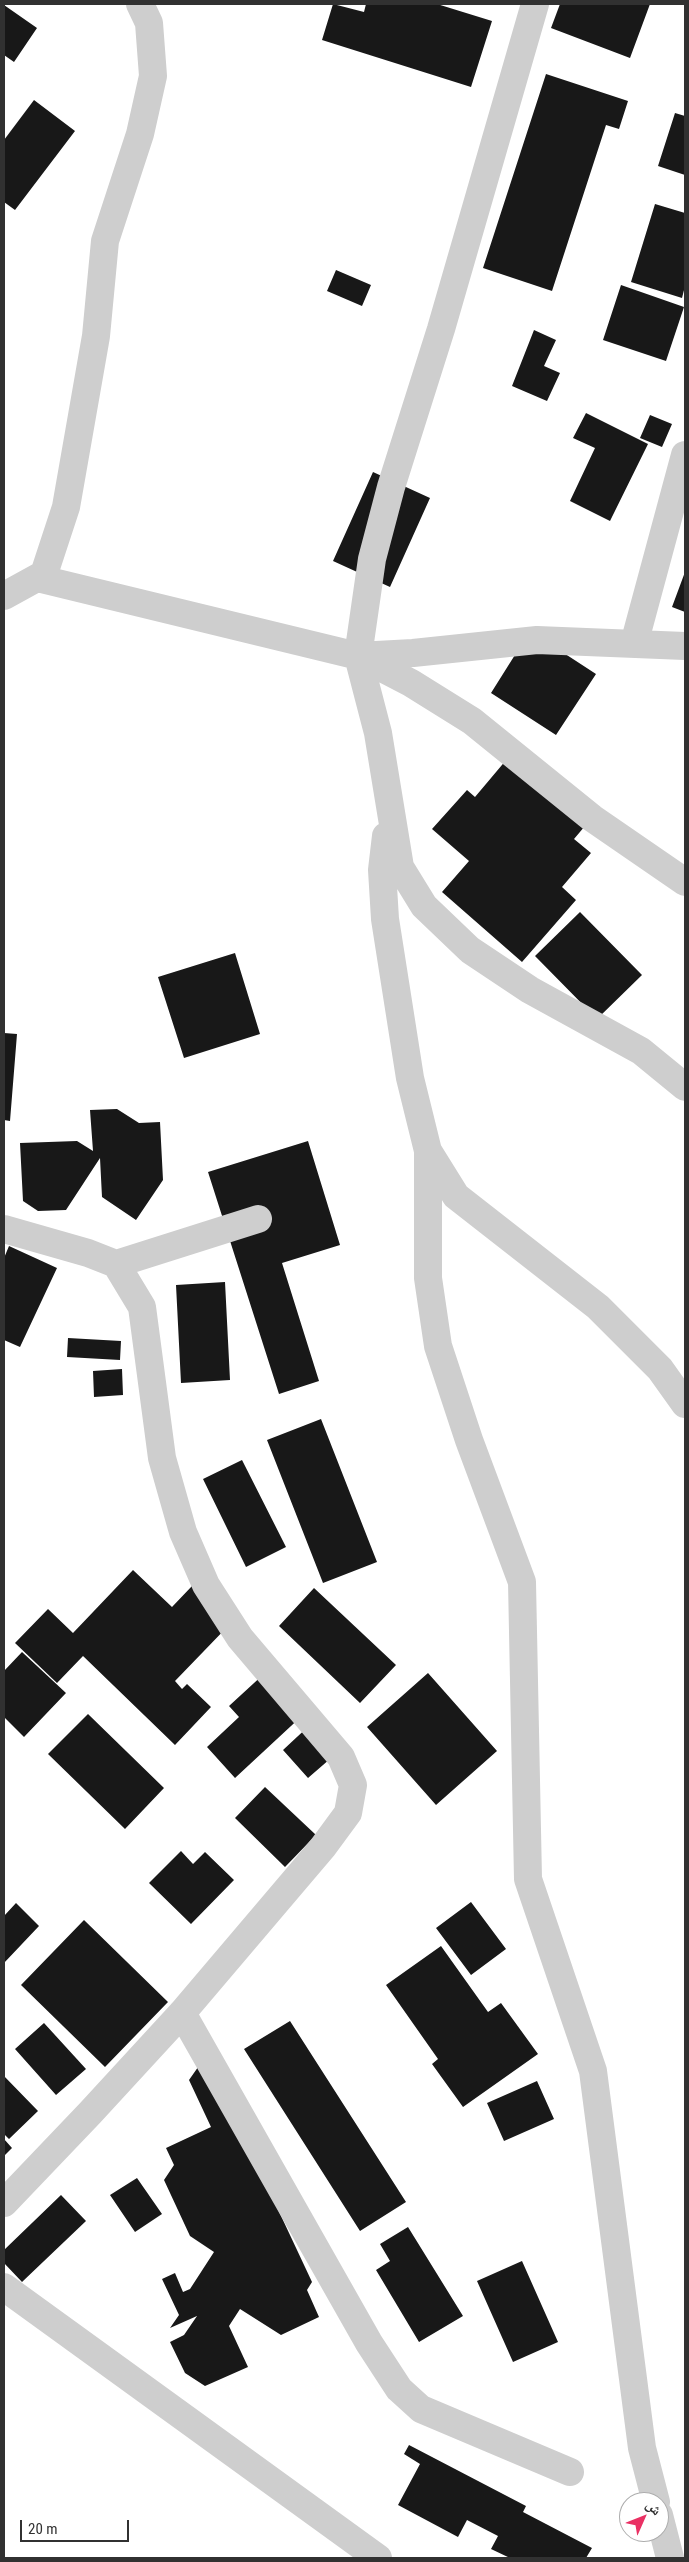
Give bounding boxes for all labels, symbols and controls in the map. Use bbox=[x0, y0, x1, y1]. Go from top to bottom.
north arrow bbox=[619, 2492, 669, 2542]
text: ش bbox=[643, 2496, 665, 2518]
scale bar bbox=[22, 2510, 131, 2542]
text: 20 m bbox=[28, 2520, 58, 2538]

